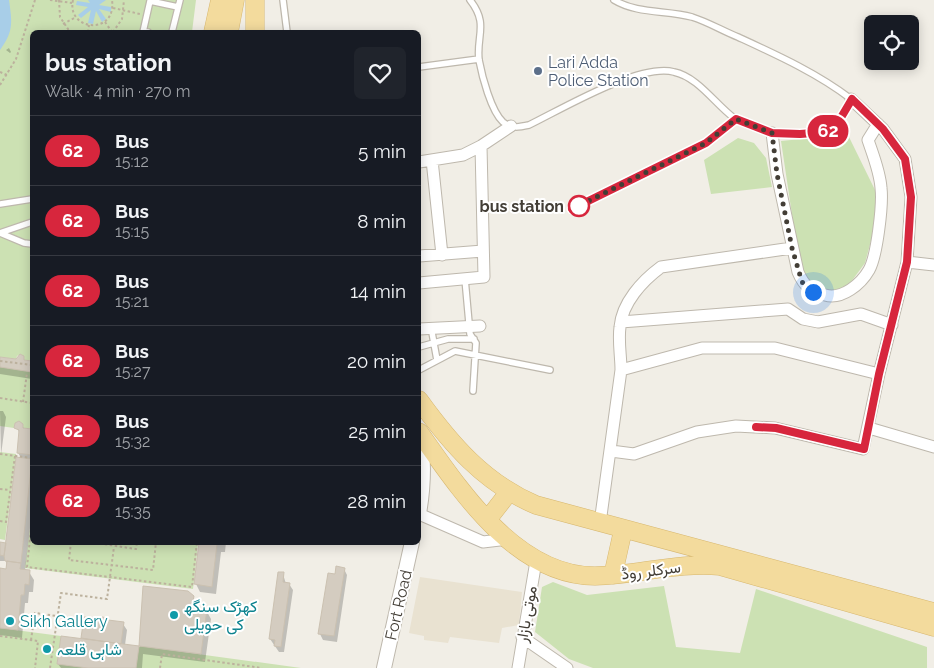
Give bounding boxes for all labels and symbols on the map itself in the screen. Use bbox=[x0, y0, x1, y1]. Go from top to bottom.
place label: Lari Adda Police Station bbox=[548, 53, 649, 90]
marker: Lari Adda Police Station bbox=[532, 65, 544, 77]
line badge: 62 bbox=[806, 115, 850, 147]
marker: bus station bbox=[568, 195, 590, 217]
place label: bus station bbox=[480, 197, 564, 216]
your location bbox=[801, 280, 826, 305]
street label: سرکلر روڈ bbox=[620, 557, 682, 585]
street label: Fort Road bbox=[381, 568, 416, 642]
street label: موتی بازار bbox=[512, 584, 542, 645]
place label: کھڑک سنگھ کی حویلی bbox=[184, 597, 257, 635]
marker: کھڑک سنگھ کی حویلی bbox=[168, 609, 180, 621]
place label: Sikh Gallery bbox=[20, 612, 108, 631]
marker: Sikh Gallery bbox=[4, 615, 16, 627]
place label: شاہی قلعہ bbox=[57, 640, 122, 660]
marker: شاہی قلعہ bbox=[41, 643, 53, 655]

